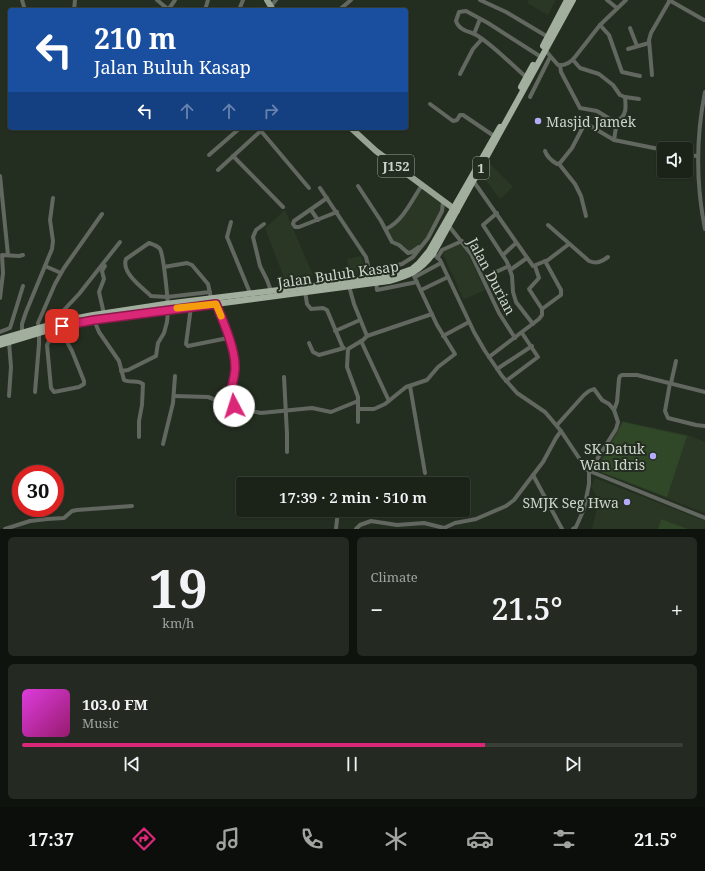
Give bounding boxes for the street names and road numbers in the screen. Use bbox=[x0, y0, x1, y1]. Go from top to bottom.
road number: J152 bbox=[378, 155, 414, 177]
road number: 1 bbox=[473, 157, 489, 179]
street label: Jalan Durian bbox=[463, 233, 520, 318]
street label: Jalan Buluh Kasap bbox=[275, 256, 400, 292]

